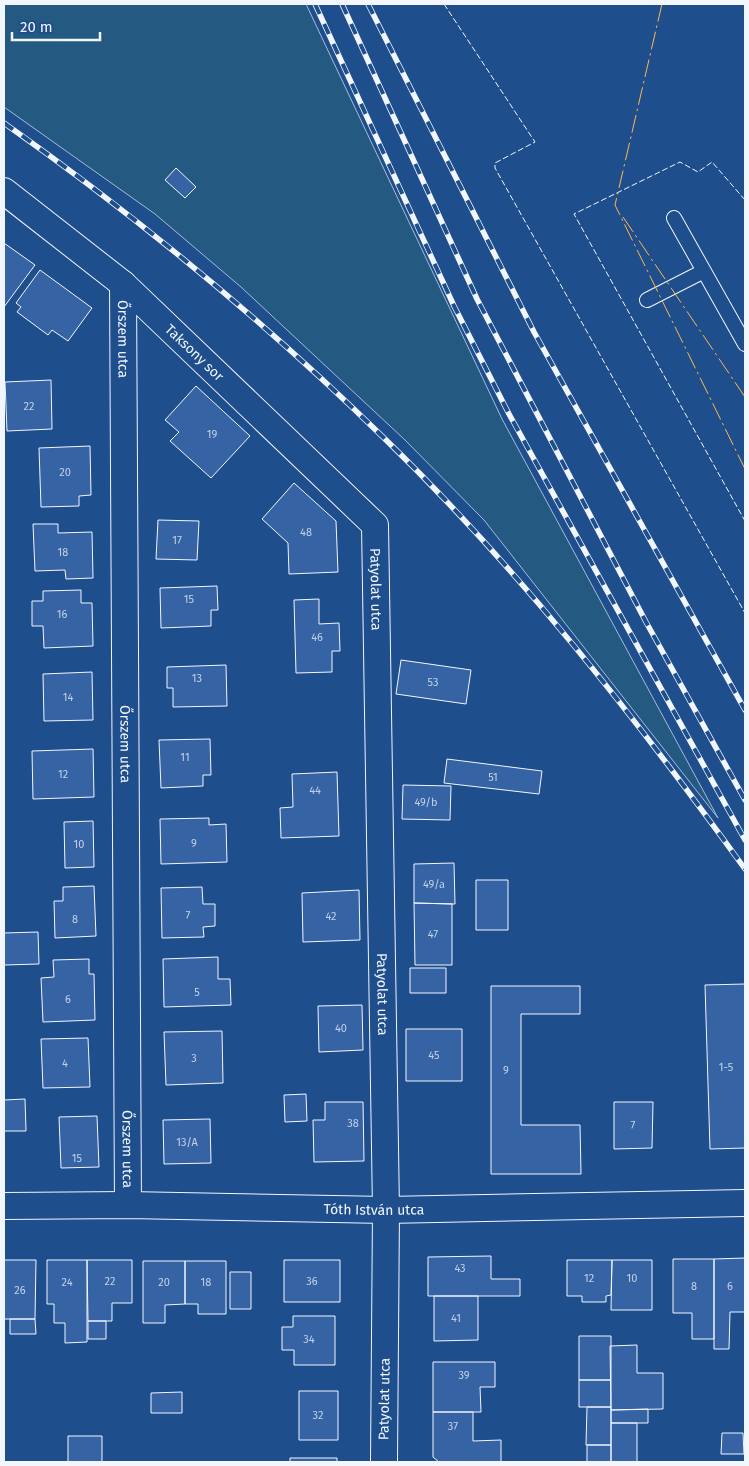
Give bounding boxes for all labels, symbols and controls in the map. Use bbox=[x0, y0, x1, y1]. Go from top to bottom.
scale bar bbox=[12, 10, 100, 42]
text: 20 m bbox=[20, 18, 53, 36]
street label: Őrszem utca bbox=[114, 300, 132, 378]
street label: Taksony sor bbox=[161, 321, 228, 385]
house number: 22 bbox=[24, 400, 34, 413]
house number: 19 bbox=[207, 428, 217, 441]
house number: 20 bbox=[59, 466, 71, 479]
house number: 48 bbox=[300, 526, 312, 539]
house number: 17 bbox=[172, 534, 182, 547]
house number: 18 bbox=[58, 546, 68, 559]
street label: Patyolat utca bbox=[366, 548, 385, 631]
house number: 15 bbox=[184, 593, 195, 606]
house number: 16 bbox=[57, 608, 67, 621]
house number: 46 bbox=[311, 631, 323, 644]
house number: 13 bbox=[192, 672, 202, 685]
house number: 53 bbox=[428, 676, 438, 689]
house number: 14 bbox=[63, 691, 73, 704]
street label: Őrszem utca bbox=[116, 705, 134, 783]
house number: 11 bbox=[180, 751, 190, 764]
house number: 12 bbox=[58, 768, 68, 781]
house number: 51 bbox=[488, 771, 498, 784]
house number: 44 bbox=[309, 784, 321, 797]
house number: 49/b bbox=[414, 796, 438, 809]
house number: 9 bbox=[191, 837, 197, 850]
house number: 10 bbox=[74, 838, 84, 851]
house number: 49/a bbox=[423, 878, 445, 891]
house number: 7 bbox=[186, 909, 191, 922]
house number: 42 bbox=[325, 910, 337, 923]
house number: 8 bbox=[72, 913, 78, 926]
house number: 47 bbox=[428, 928, 438, 941]
street label: Patyolat utca bbox=[373, 953, 391, 1036]
house number: 5 bbox=[194, 986, 200, 999]
house number: 6 bbox=[65, 993, 71, 1006]
house number: 40 bbox=[335, 1022, 347, 1035]
house number: 45 bbox=[428, 1049, 440, 1062]
house number: 3 bbox=[191, 1052, 197, 1065]
house number: 4 bbox=[62, 1057, 68, 1070]
house number: 1-5 bbox=[719, 1061, 734, 1074]
house number: 9 bbox=[503, 1064, 509, 1077]
street label: Őrszem utca bbox=[118, 1110, 137, 1188]
house number: 38 bbox=[347, 1117, 359, 1130]
house number: 7 bbox=[631, 1119, 636, 1132]
house number: 13/A bbox=[176, 1136, 199, 1149]
house number: 15 bbox=[72, 1152, 83, 1165]
street label: Tóth István utca bbox=[323, 1201, 424, 1219]
house number: 43 bbox=[454, 1262, 466, 1275]
house number: 12 bbox=[584, 1272, 594, 1285]
house number: 10 bbox=[627, 1272, 637, 1285]
house number: 22 bbox=[105, 1275, 115, 1288]
house number: 36 bbox=[306, 1275, 318, 1288]
house number: 24 bbox=[62, 1276, 73, 1289]
house number: 20 bbox=[158, 1276, 170, 1289]
house number: 18 bbox=[201, 1276, 211, 1289]
house number: 8 bbox=[691, 1280, 697, 1293]
house number: 6 bbox=[727, 1280, 733, 1293]
house number: 26 bbox=[14, 1284, 26, 1297]
house number: 41 bbox=[451, 1312, 461, 1325]
house number: 34 bbox=[303, 1333, 315, 1346]
street label: Patyolat utca bbox=[375, 1358, 394, 1440]
house number: 39 bbox=[458, 1369, 470, 1382]
house number: 32 bbox=[313, 1409, 323, 1422]
house number: 37 bbox=[448, 1420, 458, 1433]

